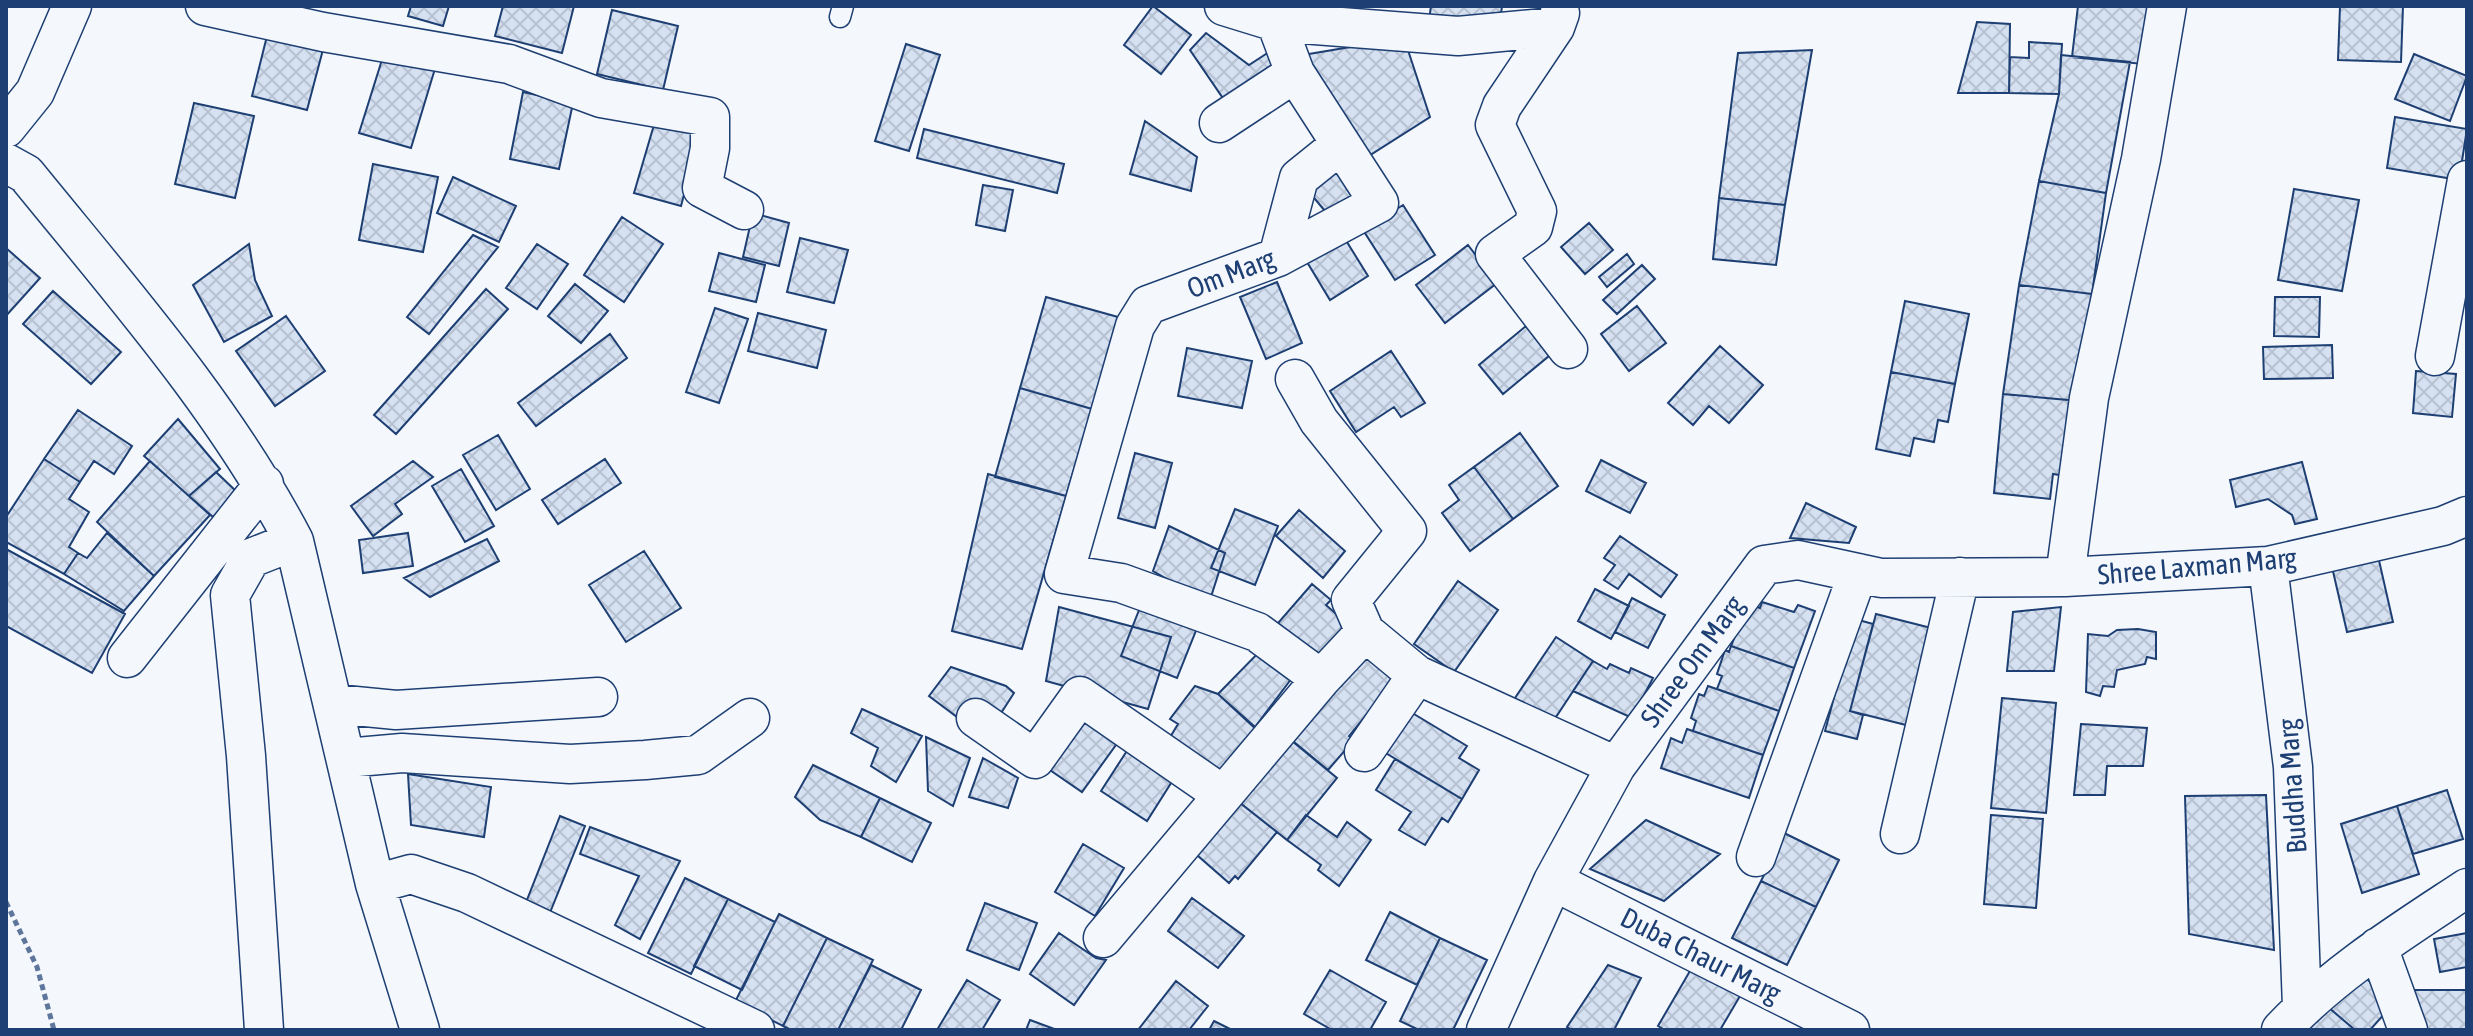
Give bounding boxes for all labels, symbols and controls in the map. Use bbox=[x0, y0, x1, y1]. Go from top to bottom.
street label: Om Marg bbox=[1183, 242, 1279, 304]
street label: Shree Laxman Marg bbox=[2096, 541, 2298, 591]
street label: Shree Om Marg bbox=[1634, 589, 1750, 733]
street label: Buddha Marg bbox=[2271, 718, 2313, 854]
street label: Duba Chaur Marg bbox=[1616, 901, 1786, 1009]

